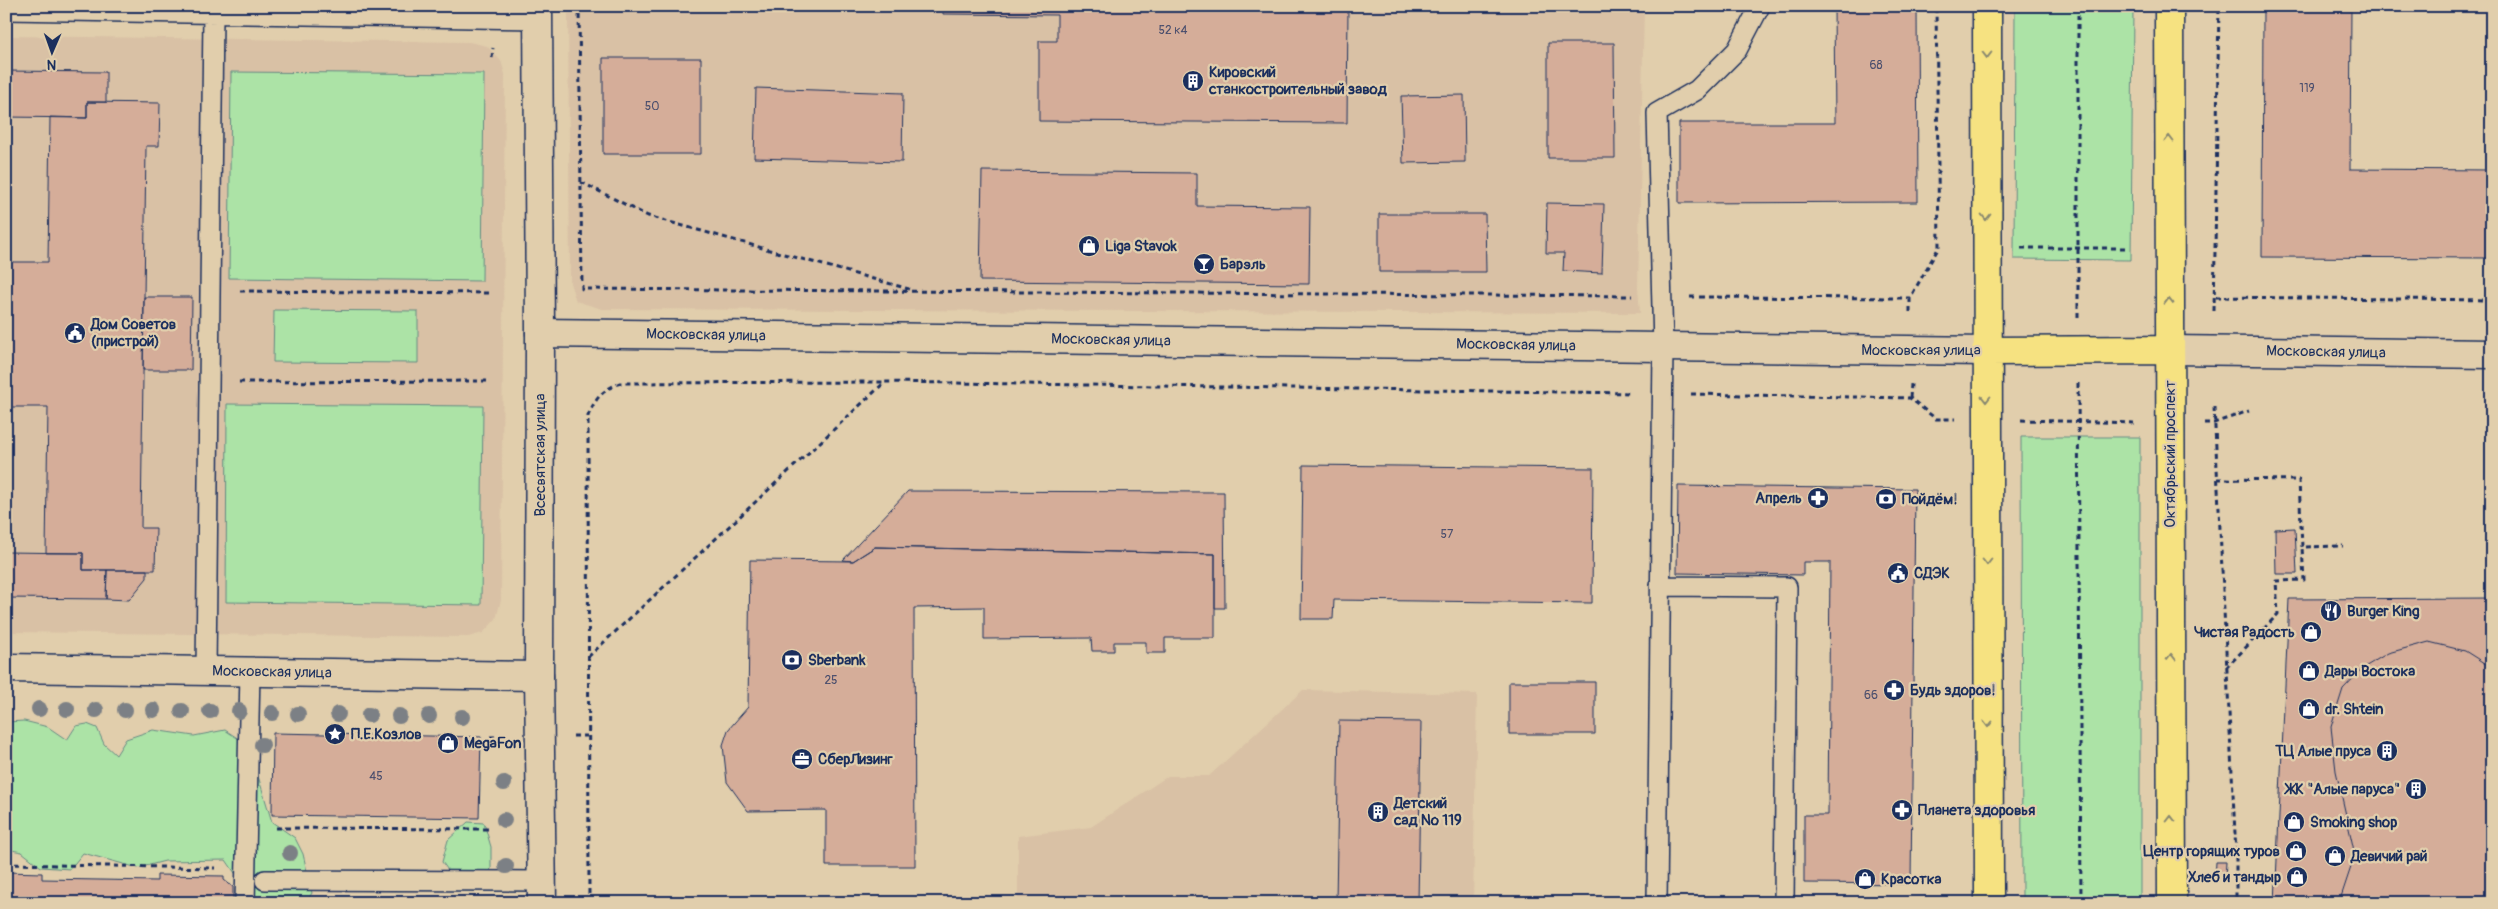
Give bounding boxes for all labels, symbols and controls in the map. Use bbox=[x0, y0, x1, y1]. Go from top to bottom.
house number: 52 к4 bbox=[1159, 23, 1188, 38]
north arrow bbox=[28, 28, 78, 78]
one-way arrow bbox=[1982, 52, 1992, 59]
text: N bbox=[47, 56, 57, 73]
house number: 68 bbox=[1869, 58, 1883, 73]
place label: Кировский станкостроительный завод bbox=[1208, 63, 1388, 99]
building icon: Кировский станкостроительный завод bbox=[1181, 69, 1205, 93]
house number: 119 bbox=[2299, 81, 2315, 96]
house number: 50 bbox=[645, 99, 659, 114]
one-way arrow bbox=[2164, 135, 2174, 142]
one-way arrow bbox=[1981, 214, 1992, 222]
shop icon: Liga Stavok bbox=[1077, 234, 1101, 258]
place label: Liga Stavok bbox=[1105, 237, 1177, 256]
bar icon: Барэль bbox=[1192, 252, 1216, 276]
place label: Барэль bbox=[1220, 255, 1266, 274]
one-way arrow bbox=[2164, 297, 2174, 304]
place label: Дом Советов (пристрой) bbox=[90, 315, 176, 351]
public building icon: Дом Советов (пристрой) bbox=[63, 321, 87, 345]
street label: Московская улица bbox=[646, 324, 766, 346]
street label: Московская улица bbox=[1051, 329, 1171, 351]
street label: Московская улица bbox=[1456, 334, 1576, 356]
street label: Московская улица bbox=[1861, 341, 1981, 360]
street label: Московская улица bbox=[2266, 341, 2386, 363]
street label: Октябрьский проспект bbox=[2161, 380, 2180, 528]
street label: Всесвятская улица bbox=[531, 393, 550, 517]
one-way arrow bbox=[1981, 396, 1991, 404]
pharmacy icon: Апрель bbox=[1806, 486, 1830, 510]
bank icon: Пойдём! bbox=[1874, 487, 1898, 511]
place label: Апрель bbox=[1755, 489, 1802, 508]
place label: Пойдём! bbox=[1902, 490, 1958, 509]
house number: 57 bbox=[1441, 527, 1454, 542]
one-way arrow bbox=[1982, 558, 1992, 566]
public building icon: СДЭК bbox=[1886, 561, 1910, 585]
place label: СДЭК bbox=[1914, 564, 1950, 583]
restaurant icon: Burger King bbox=[2319, 599, 2343, 623]
place label: Burger King bbox=[2347, 602, 2420, 621]
shop icon: Чистая Радость bbox=[2299, 620, 2323, 644]
place label: Чистая Радость bbox=[2194, 623, 2295, 642]
bank icon: Sberbank bbox=[780, 648, 804, 672]
place label: Sberbank bbox=[808, 651, 866, 670]
one-way arrow bbox=[2166, 652, 2176, 660]
shop icon: Дары Востока bbox=[2297, 659, 2321, 683]
street label: Московская улица bbox=[212, 661, 332, 683]
place label: Дары Востока bbox=[2324, 662, 2415, 681]
house number: 25 bbox=[824, 673, 838, 688]
pharmacy icon: Будь здоров! bbox=[1882, 678, 1906, 702]
place label: Будь здоров! bbox=[1910, 681, 1996, 700]
house number: 66 bbox=[1864, 688, 1878, 703]
shop icon: dr. Shtein bbox=[2297, 697, 2321, 721]
place label: dr. Shtein bbox=[2325, 700, 2384, 719]
one-way arrow bbox=[1983, 721, 1993, 729]
place icon: П.Е.Козлов bbox=[323, 722, 347, 746]
place label: П.Е.Козлов bbox=[351, 725, 422, 744]
shop icon: MegaFon bbox=[436, 731, 460, 755]
place label: MegaFon bbox=[464, 734, 522, 753]
building icon: ТЦ Алые пруса bbox=[2375, 739, 2399, 763]
place label: ТЦ Алые пруса bbox=[2274, 742, 2371, 761]
office icon: СберЛизинг bbox=[790, 747, 814, 771]
place label: СберЛизинг bbox=[818, 750, 893, 769]
house number: 45 bbox=[369, 769, 383, 784]
building icon: ЖК "Алые паруса" bbox=[2404, 777, 2428, 801]
place label: ЖК "Алые паруса" bbox=[2283, 780, 2400, 799]
place label: Детский сад № 119 bbox=[1393, 794, 1462, 830]
pharmacy icon: Планета здоровья bbox=[1890, 798, 1914, 822]
building icon: Детский сад № 119 bbox=[1366, 800, 1390, 824]
place label: Планета здоровья bbox=[1918, 801, 2035, 820]
shop icon: Smoking shop bbox=[2282, 810, 2306, 834]
place label: Smoking shop bbox=[2310, 813, 2397, 832]
one-way arrow bbox=[2166, 815, 2177, 823]
shop icon: Центр горящих туров bbox=[2284, 839, 2308, 863]
place label: Центр горящих туров bbox=[2143, 842, 2280, 861]
shop icon: Девичий рай bbox=[2323, 844, 2347, 868]
place label: Девичий рай bbox=[2350, 847, 2427, 866]
shop icon: Хлеб и тандыр bbox=[2285, 865, 2309, 889]
shop icon: Красотка bbox=[1853, 867, 1877, 891]
place label: Хлеб и тандыр bbox=[2188, 868, 2281, 887]
place label: Красотка bbox=[1881, 870, 1942, 889]

